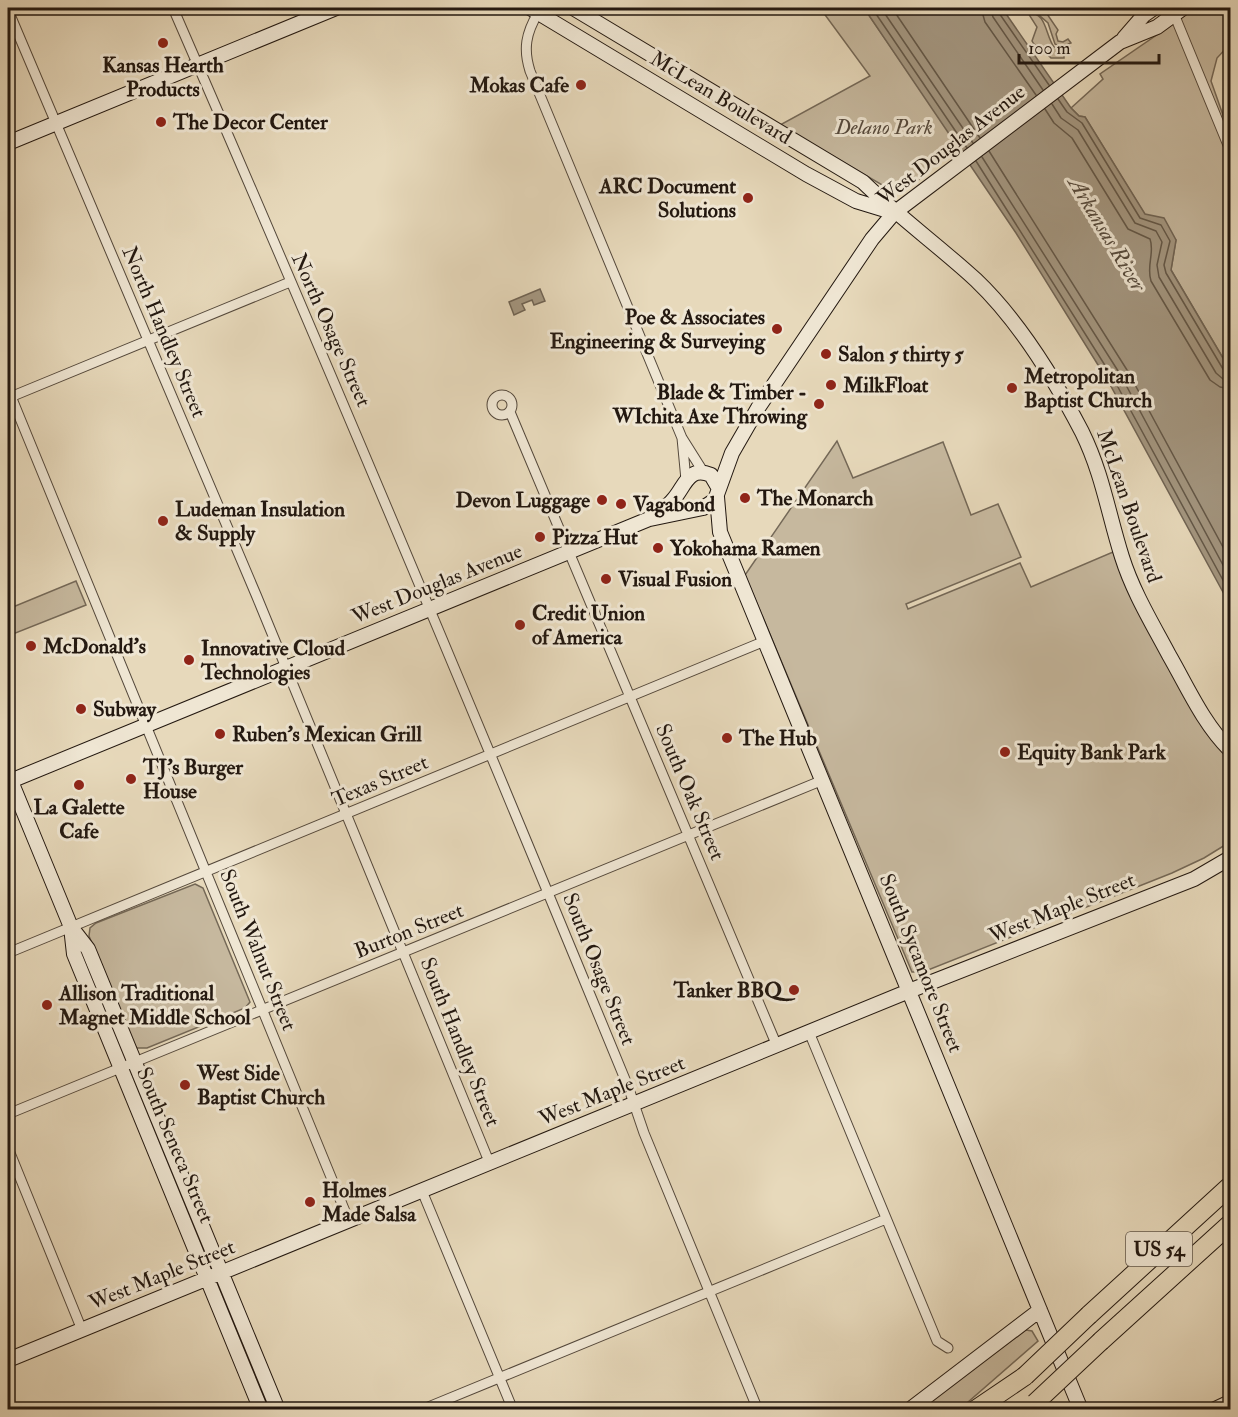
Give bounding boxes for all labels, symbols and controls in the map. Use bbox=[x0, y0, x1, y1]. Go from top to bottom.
scale bar bbox=[1019, 27, 1158, 65]
marker: Kansas Hearth Products bbox=[156, 36, 170, 50]
text: 100 m bbox=[1028, 37, 1071, 60]
street label: McLean Boulevard bbox=[645, 45, 797, 151]
place label: Kansas Hearth Products bbox=[102, 52, 224, 103]
place label: Mokas Cafe bbox=[469, 72, 569, 99]
marker: Mokas Cafe bbox=[574, 78, 588, 92]
street label: West Douglas Avenue bbox=[870, 78, 1031, 212]
place label: The Decor Center bbox=[172, 109, 329, 136]
park label: Delano Park bbox=[834, 114, 933, 141]
marker: The Decor Center bbox=[154, 115, 168, 129]
water label: Arkansas River bbox=[1061, 170, 1153, 298]
place label: ARC Document Solutions bbox=[598, 173, 736, 224]
marker: ARC Document Solutions bbox=[741, 191, 755, 205]
street label: North Handley Street bbox=[116, 242, 212, 422]
street label: North Osage Street bbox=[285, 249, 377, 411]
place label: Poe & Associates Engineering & Surveying bbox=[550, 304, 766, 355]
marker: Poe & Associates Engineering & Surveying bbox=[770, 322, 784, 336]
place label: Salon 5 thirty 5 bbox=[838, 341, 964, 368]
marker: Salon 5 thirty 5 bbox=[819, 347, 833, 361]
place label: Metropolitan Baptist Church bbox=[1023, 363, 1152, 414]
place label: MilkFloat bbox=[842, 372, 929, 399]
marker: MilkFloat bbox=[824, 378, 838, 392]
place label: Blade & Timber - WIchita Axe Throwing bbox=[612, 379, 808, 430]
marker: Metropolitan Baptist Church bbox=[1005, 381, 1019, 395]
marker: Blade & Timber - WIchita Axe Throwing bbox=[812, 397, 826, 411]
street label: McLean Boulevard bbox=[1090, 426, 1168, 587]
place label: The Monarch bbox=[756, 485, 874, 512]
place label: Devon Luggage bbox=[455, 487, 590, 514]
place label: Vagabond bbox=[632, 491, 716, 518]
marker: The Monarch bbox=[738, 491, 752, 505]
marker: Devon Luggage bbox=[595, 493, 609, 507]
place label: Ludeman Insulation & Supply bbox=[175, 496, 345, 547]
marker: Vagabond bbox=[614, 497, 628, 511]
marker: Ludeman Insulation & Supply bbox=[156, 514, 170, 528]
place label: Pizza Hut bbox=[552, 524, 638, 551]
marker: Pizza Hut bbox=[533, 530, 547, 544]
place label: Yokohama Ramen bbox=[669, 535, 821, 562]
street label: West Douglas Avenue bbox=[347, 537, 526, 631]
marker: Yokohama Ramen bbox=[651, 541, 665, 555]
place label: Visual Fusion bbox=[617, 566, 732, 593]
marker: Visual Fusion bbox=[599, 572, 613, 586]
place label: Credit Union of America bbox=[532, 600, 645, 651]
marker: Credit Union of America bbox=[513, 618, 527, 632]
place label: McDonald's bbox=[42, 633, 146, 660]
place label: Innovative Cloud Technologies bbox=[200, 635, 346, 686]
marker: McDonald's bbox=[24, 639, 38, 653]
marker: Innovative Cloud Technologies bbox=[182, 653, 196, 667]
place label: Subway bbox=[93, 696, 157, 723]
marker: Subway bbox=[74, 702, 88, 716]
street label: South Oak Street bbox=[649, 720, 731, 864]
place label: Ruben's Mexican Grill bbox=[232, 721, 422, 748]
place label: The Hub bbox=[738, 725, 818, 752]
marker: Ruben's Mexican Grill bbox=[213, 727, 227, 741]
marker: The Hub bbox=[720, 731, 734, 745]
place label: Equity Bank Park bbox=[1017, 739, 1167, 766]
marker: Equity Bank Park bbox=[998, 745, 1012, 759]
street label: Texas Street bbox=[328, 749, 432, 813]
place label: TJ's Burger House bbox=[142, 754, 244, 805]
marker: TJ's Burger House bbox=[124, 772, 138, 786]
marker: La Galette Cafe bbox=[72, 778, 86, 792]
place label: La Galette Cafe bbox=[33, 794, 125, 845]
street label: South Walnut Street bbox=[213, 865, 303, 1035]
street label: West Maple Street bbox=[984, 866, 1139, 950]
street label: South Sycamore Street bbox=[873, 870, 969, 1057]
street label: South Osage Street bbox=[556, 889, 642, 1049]
street label: Burton Street bbox=[351, 897, 468, 965]
street label: South Handley Street bbox=[414, 953, 506, 1131]
place label: Tanker BBQ bbox=[672, 977, 796, 1004]
place label: Allison Traditional Magnet Middle School bbox=[58, 980, 251, 1031]
marker: Tanker BBQ bbox=[787, 983, 801, 997]
marker: Allison Traditional Magnet Middle School bbox=[40, 998, 54, 1012]
street label: West Maple Street bbox=[534, 1049, 689, 1133]
place label: West Side Baptist Church bbox=[196, 1060, 325, 1111]
street label: South Seneca Street bbox=[130, 1063, 220, 1227]
marker: West Side Baptist Church bbox=[178, 1078, 192, 1092]
place label: Holmes Made Salsa bbox=[321, 1177, 417, 1228]
marker: Holmes Made Salsa bbox=[303, 1195, 317, 1209]
road number: US 54 bbox=[1126, 1232, 1192, 1266]
street label: West Maple Street bbox=[84, 1233, 239, 1317]

